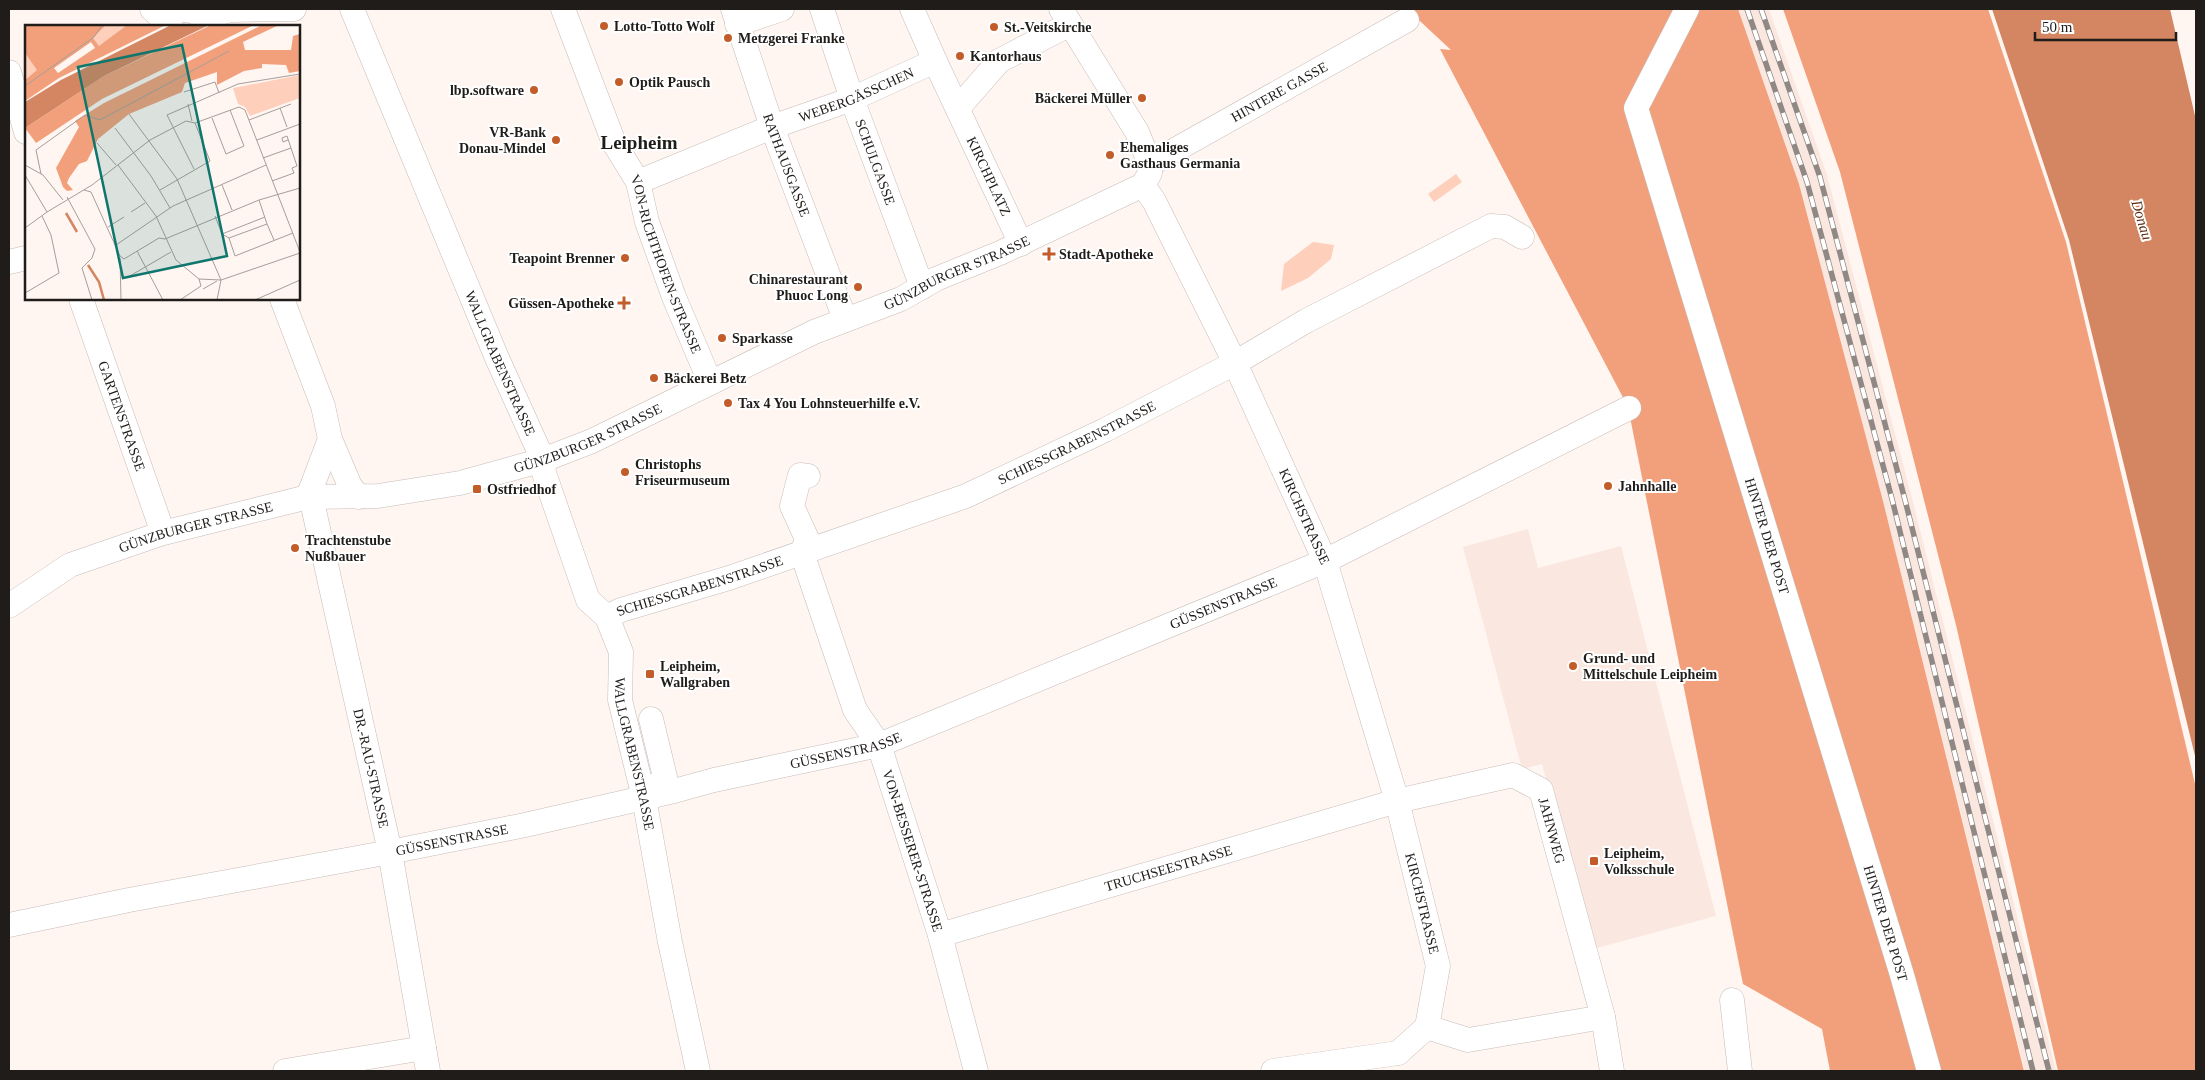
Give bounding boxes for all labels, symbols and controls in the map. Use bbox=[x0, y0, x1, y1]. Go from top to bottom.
scale bar bbox=[2035, 10, 2176, 42]
place label: Lotto-Totto Wolf bbox=[614, 19, 715, 34]
text: 50 m bbox=[2042, 19, 2073, 35]
marker: Lotto-Totto Wolf bbox=[598, 20, 610, 32]
place label: St.-Veitskirche bbox=[1004, 20, 1092, 35]
marker: St.-Veitskirche bbox=[988, 21, 1000, 33]
inset map bbox=[25, 25, 300, 300]
place label: Metzgerei Franke bbox=[738, 31, 845, 46]
marker: Metzgerei Franke bbox=[722, 32, 734, 44]
place label: Kantorhaus bbox=[970, 49, 1042, 64]
marker: Kantorhaus bbox=[954, 50, 966, 62]
street label: HINTERE GASSE bbox=[1228, 59, 1330, 125]
street label: WEBERGÄSSCHEN bbox=[797, 64, 916, 125]
place label: Optik Pausch bbox=[629, 75, 711, 90]
marker: Optik Pausch bbox=[613, 76, 625, 88]
place label: lbp.software bbox=[450, 83, 524, 98]
marker: lbp.software bbox=[528, 84, 540, 96]
place label: Bäckerei Müller bbox=[1035, 91, 1132, 106]
marker: Bäckerei Müller bbox=[1136, 92, 1148, 104]
street label: RATHAUSGASSE bbox=[761, 112, 813, 219]
street label: SCHULGASSE bbox=[853, 117, 898, 207]
place label: VR-Bank Donau-Mindel bbox=[459, 125, 546, 156]
district label: Leipheim bbox=[600, 132, 678, 153]
marker: VR-Bank Donau-Mindel bbox=[550, 134, 562, 146]
street label: KIRCHPLATZ bbox=[964, 134, 1014, 218]
place label: Ehemaliges Gasthaus Germania bbox=[1120, 140, 1240, 171]
marker: Ehemaliges Gasthaus Germania bbox=[1104, 149, 1116, 161]
street label: VON-RICHTHOFEN-STRASSE bbox=[628, 172, 704, 356]
water label: Donau bbox=[2128, 197, 2156, 242]
street label: GÜNZBURGER STRASSE bbox=[882, 233, 1032, 312]
place label: Stadt-Apotheke bbox=[1059, 247, 1153, 262]
marker: Stadt-Apotheke bbox=[1043, 248, 1055, 260]
place label: Teapoint Brenner bbox=[510, 251, 615, 266]
marker: Teapoint Brenner bbox=[619, 252, 631, 264]
place label: Chinarestaurant Phuoc Long bbox=[749, 272, 848, 303]
marker: Chinarestaurant Phuoc Long bbox=[852, 281, 864, 293]
street label: WALLGRABENSTRASSE bbox=[462, 288, 539, 438]
place label: Güssen-Apotheke bbox=[508, 296, 614, 311]
marker: Güssen-Apotheke bbox=[618, 297, 630, 309]
place label: Sparkasse bbox=[732, 331, 793, 346]
marker: Sparkasse bbox=[716, 332, 728, 344]
street label: GARTENSTRASSE bbox=[96, 359, 148, 473]
place label: Bäckerei Betz bbox=[664, 371, 747, 386]
marker: Bäckerei Betz bbox=[648, 372, 660, 384]
place label: Tax 4 You Lohnsteuerhilfe e.V. bbox=[738, 396, 920, 411]
marker: Tax 4 You Lohnsteuerhilfe e.V. bbox=[722, 397, 734, 409]
street label: SCHIESSGRABENSTRASSE bbox=[995, 398, 1158, 487]
street label: GÜNZBURGER STRASSE bbox=[512, 400, 664, 475]
place label: Christophs Friseurmuseum bbox=[635, 457, 730, 488]
marker: Christophs Friseurmuseum bbox=[619, 466, 631, 478]
street label: KIRCHSTRASSE bbox=[1276, 466, 1333, 567]
street label: HINTER DER POST bbox=[1742, 476, 1792, 596]
place label: Jahnhalle bbox=[1618, 479, 1676, 494]
marker: Jahnhalle bbox=[1602, 480, 1614, 492]
place label: Ostfriedhof bbox=[487, 482, 557, 497]
marker: Ostfriedhof bbox=[471, 483, 483, 495]
street label: GÜNZBURGER STRASSE bbox=[117, 499, 274, 555]
place label: Trachtenstube Nußbauer bbox=[305, 533, 391, 564]
marker: Trachtenstube Nußbauer bbox=[289, 542, 301, 554]
street label: SCHIESSGRABENSTRASSE bbox=[614, 552, 785, 619]
street label: GÜSSENSTRASSE bbox=[1167, 574, 1279, 632]
place label: Grund- und Mittelschule Leipheim bbox=[1583, 651, 1717, 682]
place label: Leipheim, Wallgraben bbox=[660, 659, 730, 690]
marker: Grund- und Mittelschule Leipheim bbox=[1567, 660, 1579, 672]
marker: Leipheim, Wallgraben bbox=[644, 668, 656, 680]
street label: WALLGRABENSTRASSE bbox=[612, 677, 657, 832]
street label: DR.-RAU-STRASSE bbox=[351, 707, 392, 829]
street label: GÜSSENSTRASSE bbox=[789, 729, 904, 771]
street label: VON-BESSERER-STRASSE bbox=[880, 768, 946, 933]
street label: JAHNWEG bbox=[1536, 796, 1568, 865]
street label: GÜSSENSTRASSE bbox=[394, 821, 509, 858]
street label: TRUCHSEESTRASSE bbox=[1103, 842, 1234, 894]
place label: Leipheim, Volksschule bbox=[1604, 846, 1674, 877]
street label: KIRCHSTRASSE bbox=[1403, 851, 1442, 955]
marker: Leipheim, Volksschule bbox=[1588, 855, 1600, 867]
street label: HINTER DER POST bbox=[1861, 863, 1911, 983]

